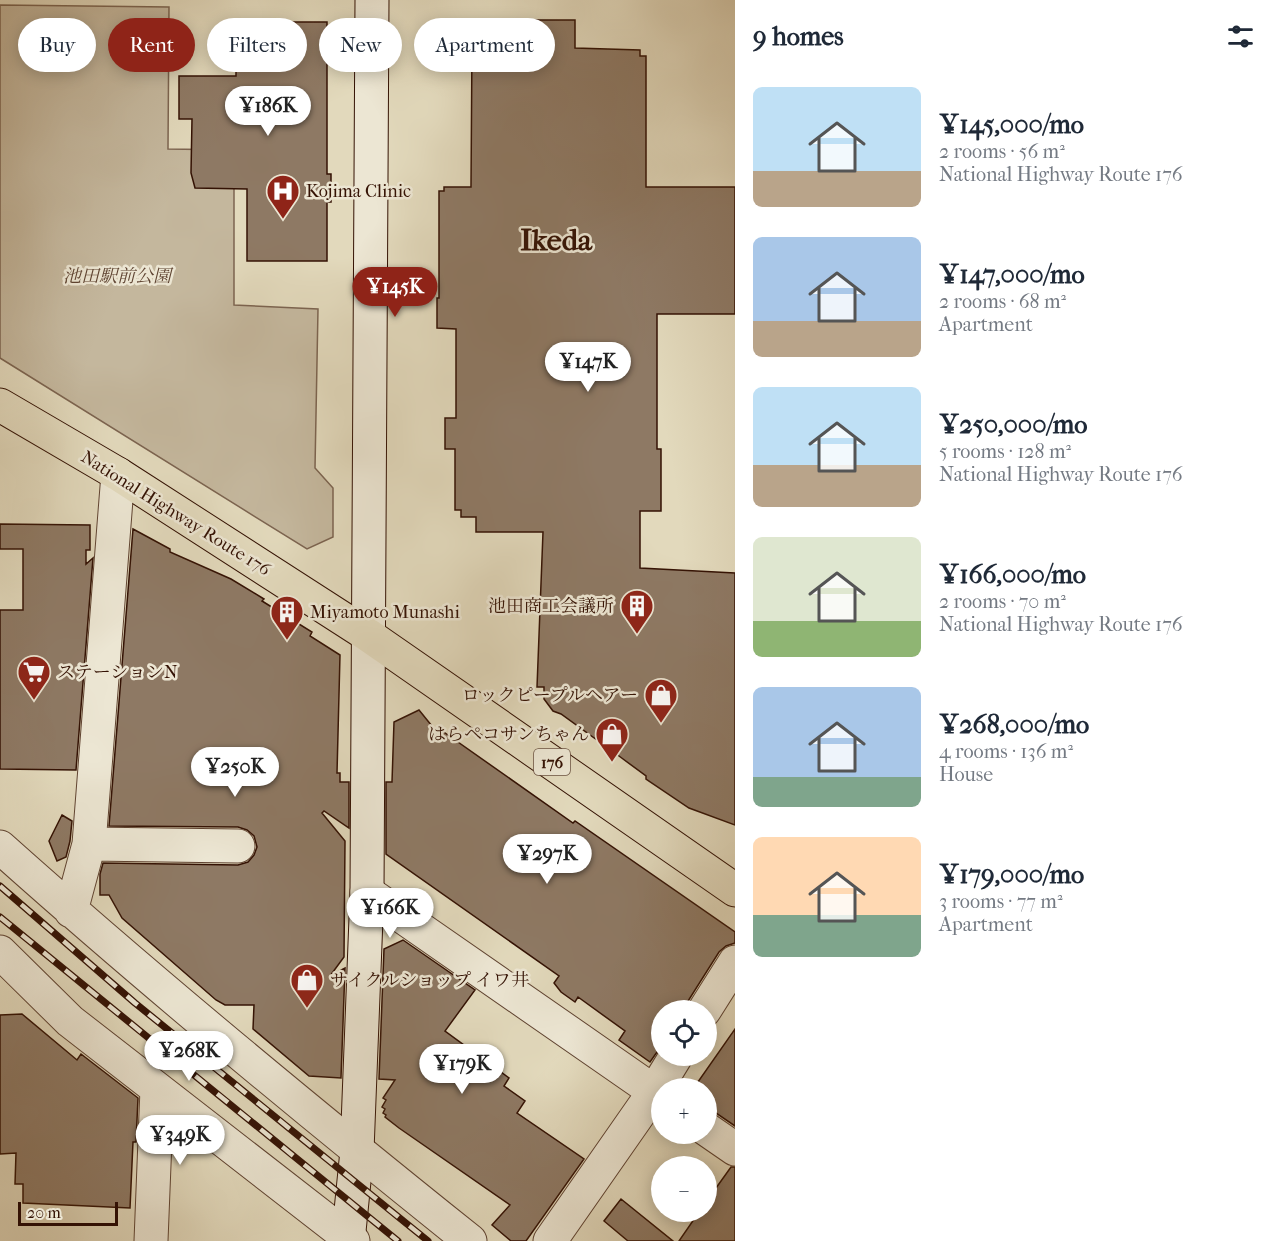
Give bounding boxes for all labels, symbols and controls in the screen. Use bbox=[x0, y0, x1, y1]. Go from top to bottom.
chip: Buy bbox=[18, 18, 96, 72]
chip: Rent bbox=[108, 18, 195, 72]
chip: Filters bbox=[207, 18, 307, 72]
chip: New bbox=[319, 18, 402, 72]
chip: Apartment bbox=[414, 18, 555, 72]
icon: filters bbox=[1224, 20, 1257, 53]
text: 9 homes bbox=[753, 21, 844, 52]
pin: ¥186K bbox=[226, 86, 310, 137]
text: ¥186K bbox=[239, 94, 297, 117]
text: ¥145,000/mo bbox=[939, 109, 1084, 140]
icon: home bbox=[801, 111, 873, 183]
text: 2 rooms · 56 m² bbox=[939, 140, 1065, 163]
text: National Highway Route 176 bbox=[939, 163, 1183, 186]
hospital icon: Kojima Clinic bbox=[265, 173, 301, 220]
place label: Kojima Clinic bbox=[306, 181, 411, 202]
district label: Ikeda bbox=[520, 223, 593, 258]
text: ¥147,000/mo bbox=[939, 259, 1085, 290]
icon: home bbox=[801, 261, 873, 333]
park label: 池田駅前公園 bbox=[63, 266, 174, 287]
pin: ¥145K bbox=[353, 267, 437, 318]
text: ¥145K bbox=[366, 275, 424, 298]
text: 2 rooms · 68 m² bbox=[939, 290, 1066, 313]
text: Apartment bbox=[939, 313, 1033, 336]
pin: ¥147K bbox=[546, 342, 630, 393]
text: ¥147K bbox=[559, 350, 617, 373]
text: ¥250,000/mo bbox=[939, 409, 1088, 440]
icon: home bbox=[801, 411, 873, 483]
text: 5 rooms · 128 m² bbox=[939, 440, 1071, 463]
street label: National Highway Route 176 bbox=[77, 446, 274, 581]
text: National Highway Route 176 bbox=[939, 463, 1183, 486]
text: ¥166,000/mo bbox=[939, 559, 1086, 590]
icon: home bbox=[801, 561, 873, 633]
building icon: 池田商工会議所 bbox=[619, 588, 655, 635]
text: 2 rooms · 70 m² bbox=[939, 590, 1066, 613]
building icon: Miyamoto Munashi bbox=[269, 594, 305, 641]
place label: 池田商工会議所 bbox=[488, 596, 614, 617]
place label: Miyamoto Munashi bbox=[310, 602, 460, 623]
text: National Highway Route 176 bbox=[939, 613, 1183, 636]
supermarket icon: ステーションN bbox=[16, 654, 52, 701]
place label: ステーションN bbox=[57, 662, 178, 683]
shop icon: ロックピープルヘアー bbox=[643, 677, 679, 724]
place label: ロックピープルヘアー bbox=[462, 685, 638, 706]
text: ¥268,000/mo bbox=[939, 709, 1089, 740]
icon: home bbox=[801, 711, 873, 783]
shop icon: はらペコサンちゃん bbox=[594, 716, 630, 763]
place label: はらペコサンちゃん bbox=[428, 724, 589, 745]
text: 4 rooms · 136 m² bbox=[939, 740, 1073, 763]
pin: ¥250K bbox=[193, 747, 277, 798]
road number: 176 bbox=[534, 749, 570, 775]
text: ¥250K bbox=[205, 755, 265, 778]
text: House bbox=[939, 763, 993, 786]
pin: ¥297K bbox=[505, 834, 589, 885]
text: ¥297K bbox=[517, 842, 577, 865]
text: ¥179,000/mo bbox=[939, 859, 1084, 890]
icon: home bbox=[801, 861, 873, 933]
pin: ¥166K bbox=[348, 888, 432, 939]
text: 3 rooms · 77 m² bbox=[939, 890, 1063, 913]
text: ¥166K bbox=[361, 896, 419, 919]
text: Apartment bbox=[939, 913, 1033, 936]
shop icon: サイクルショップ イワ井 bbox=[289, 962, 325, 1009]
place label: サイクルショップ イワ井 bbox=[330, 970, 529, 991]
map controls bbox=[651, 1000, 717, 1222]
button: locate bbox=[651, 1000, 717, 1066]
pin: ¥268K bbox=[147, 1031, 231, 1082]
text: ¥268K bbox=[158, 1039, 220, 1062]
pin: ¥179K bbox=[420, 1044, 504, 1095]
text: ¥179K bbox=[433, 1052, 491, 1075]
button: + bbox=[651, 1078, 717, 1144]
pin: ¥349K bbox=[138, 1115, 222, 1166]
text: ¥349K bbox=[150, 1123, 210, 1146]
button: − bbox=[651, 1156, 717, 1222]
scale bar bbox=[18, 1199, 118, 1226]
text: 20 m bbox=[27, 1203, 61, 1222]

